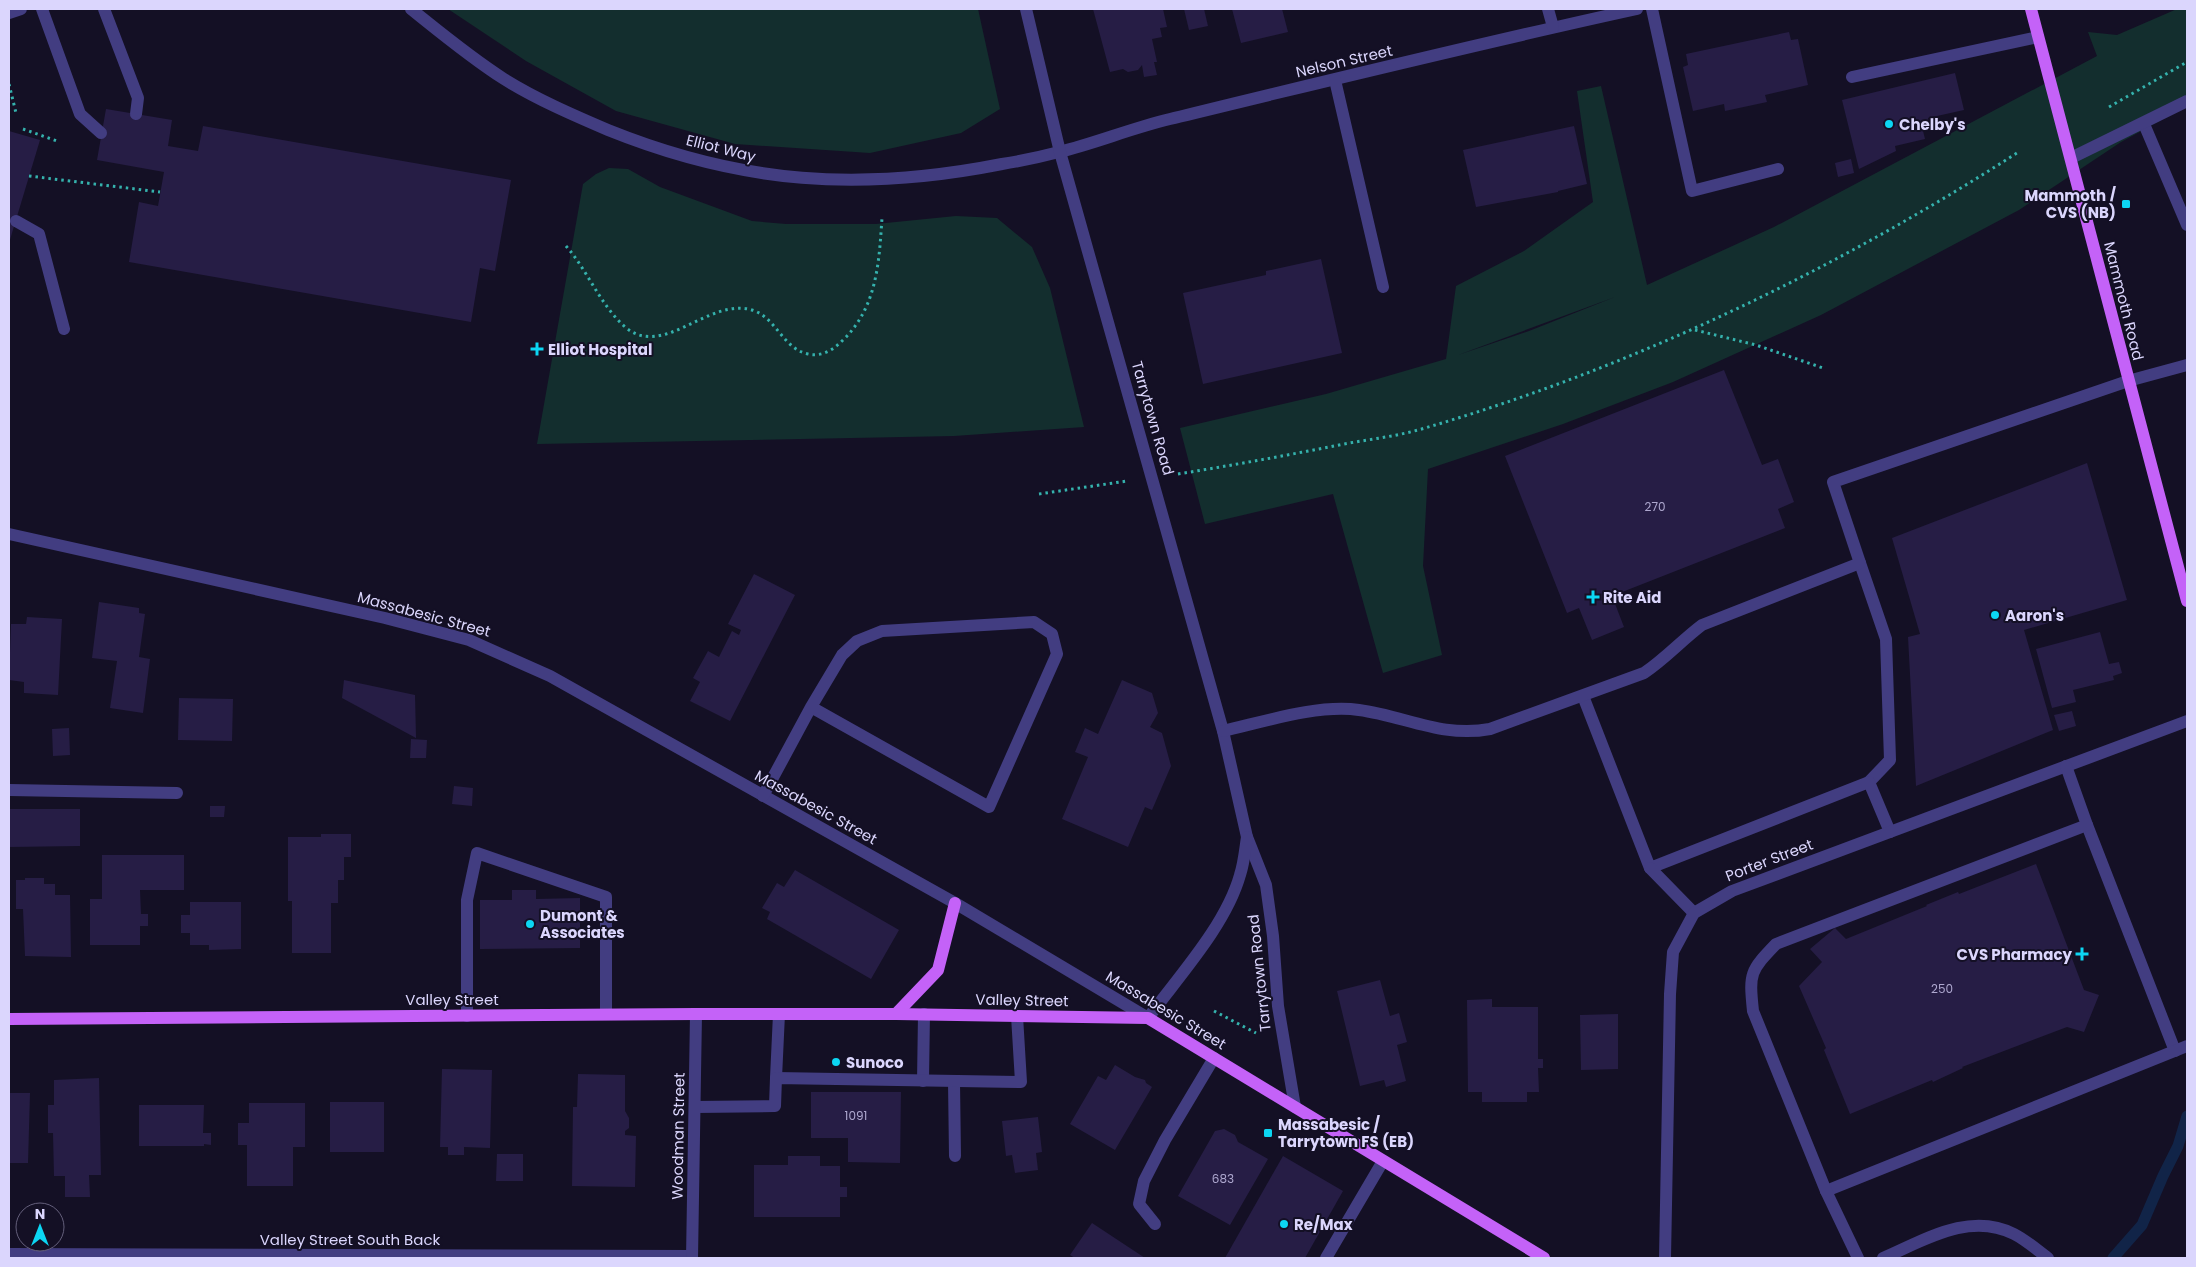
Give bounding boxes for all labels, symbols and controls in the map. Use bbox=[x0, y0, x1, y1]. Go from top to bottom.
street label: Nelson Street bbox=[1294, 40, 1394, 82]
place label: Chelby's bbox=[1899, 114, 1966, 135]
marker: Chelby's bbox=[1883, 118, 1895, 130]
street label: Elliot Way bbox=[684, 129, 759, 167]
place label: Mammoth / CVS (NB) bbox=[2025, 185, 2116, 223]
marker: Mammoth / CVS (NB) bbox=[2120, 198, 2132, 210]
street label: Mammoth Road bbox=[2099, 239, 2149, 363]
place label: Elliot Hospital bbox=[548, 339, 652, 360]
marker: Elliot Hospital bbox=[530, 342, 544, 356]
street label: Tarrytown Road bbox=[1127, 358, 1179, 478]
house number: 270 bbox=[1645, 498, 1666, 515]
street label: Massabesic Street bbox=[355, 586, 493, 642]
place label: Rite Aid bbox=[1603, 587, 1661, 608]
marker: Rite Aid bbox=[1587, 591, 1599, 603]
place label: Aaron's bbox=[2005, 605, 2064, 626]
marker: Aaron's bbox=[1989, 609, 2001, 621]
street label: Massabesic Street bbox=[751, 765, 881, 849]
street label: Porter Street bbox=[1722, 834, 1816, 886]
place label: Dumont & Associates bbox=[540, 905, 625, 943]
street label: Tarrytown Road bbox=[1242, 913, 1276, 1033]
marker: Dumont & Associates bbox=[524, 918, 536, 930]
place label: CVS Pharmacy bbox=[1957, 944, 2073, 965]
marker: CVS Pharmacy bbox=[2076, 948, 2088, 960]
street label: Massabesic Street bbox=[1102, 966, 1230, 1054]
house number: 250 bbox=[1931, 980, 1953, 997]
street label: Valley Street bbox=[405, 989, 499, 1010]
street label: Valley Street bbox=[975, 989, 1069, 1011]
place label: Sunoco bbox=[846, 1052, 904, 1073]
marker: Sunoco bbox=[830, 1056, 842, 1068]
street label: Woodman Street bbox=[666, 1072, 690, 1200]
house number: 1091 bbox=[845, 1107, 867, 1124]
place label: Massabesic / Tarrytown FS (EB) bbox=[1278, 1114, 1414, 1152]
marker: Massabesic / Tarrytown FS (EB) bbox=[1262, 1127, 1274, 1139]
house number: 683 bbox=[1212, 1170, 1234, 1187]
north arrow bbox=[15, 1202, 65, 1252]
text: N bbox=[35, 1204, 45, 1224]
place label: Re/Max bbox=[1294, 1214, 1353, 1235]
marker: Re/Max bbox=[1278, 1218, 1290, 1230]
street label: Valley Street South Back bbox=[260, 1229, 441, 1250]

